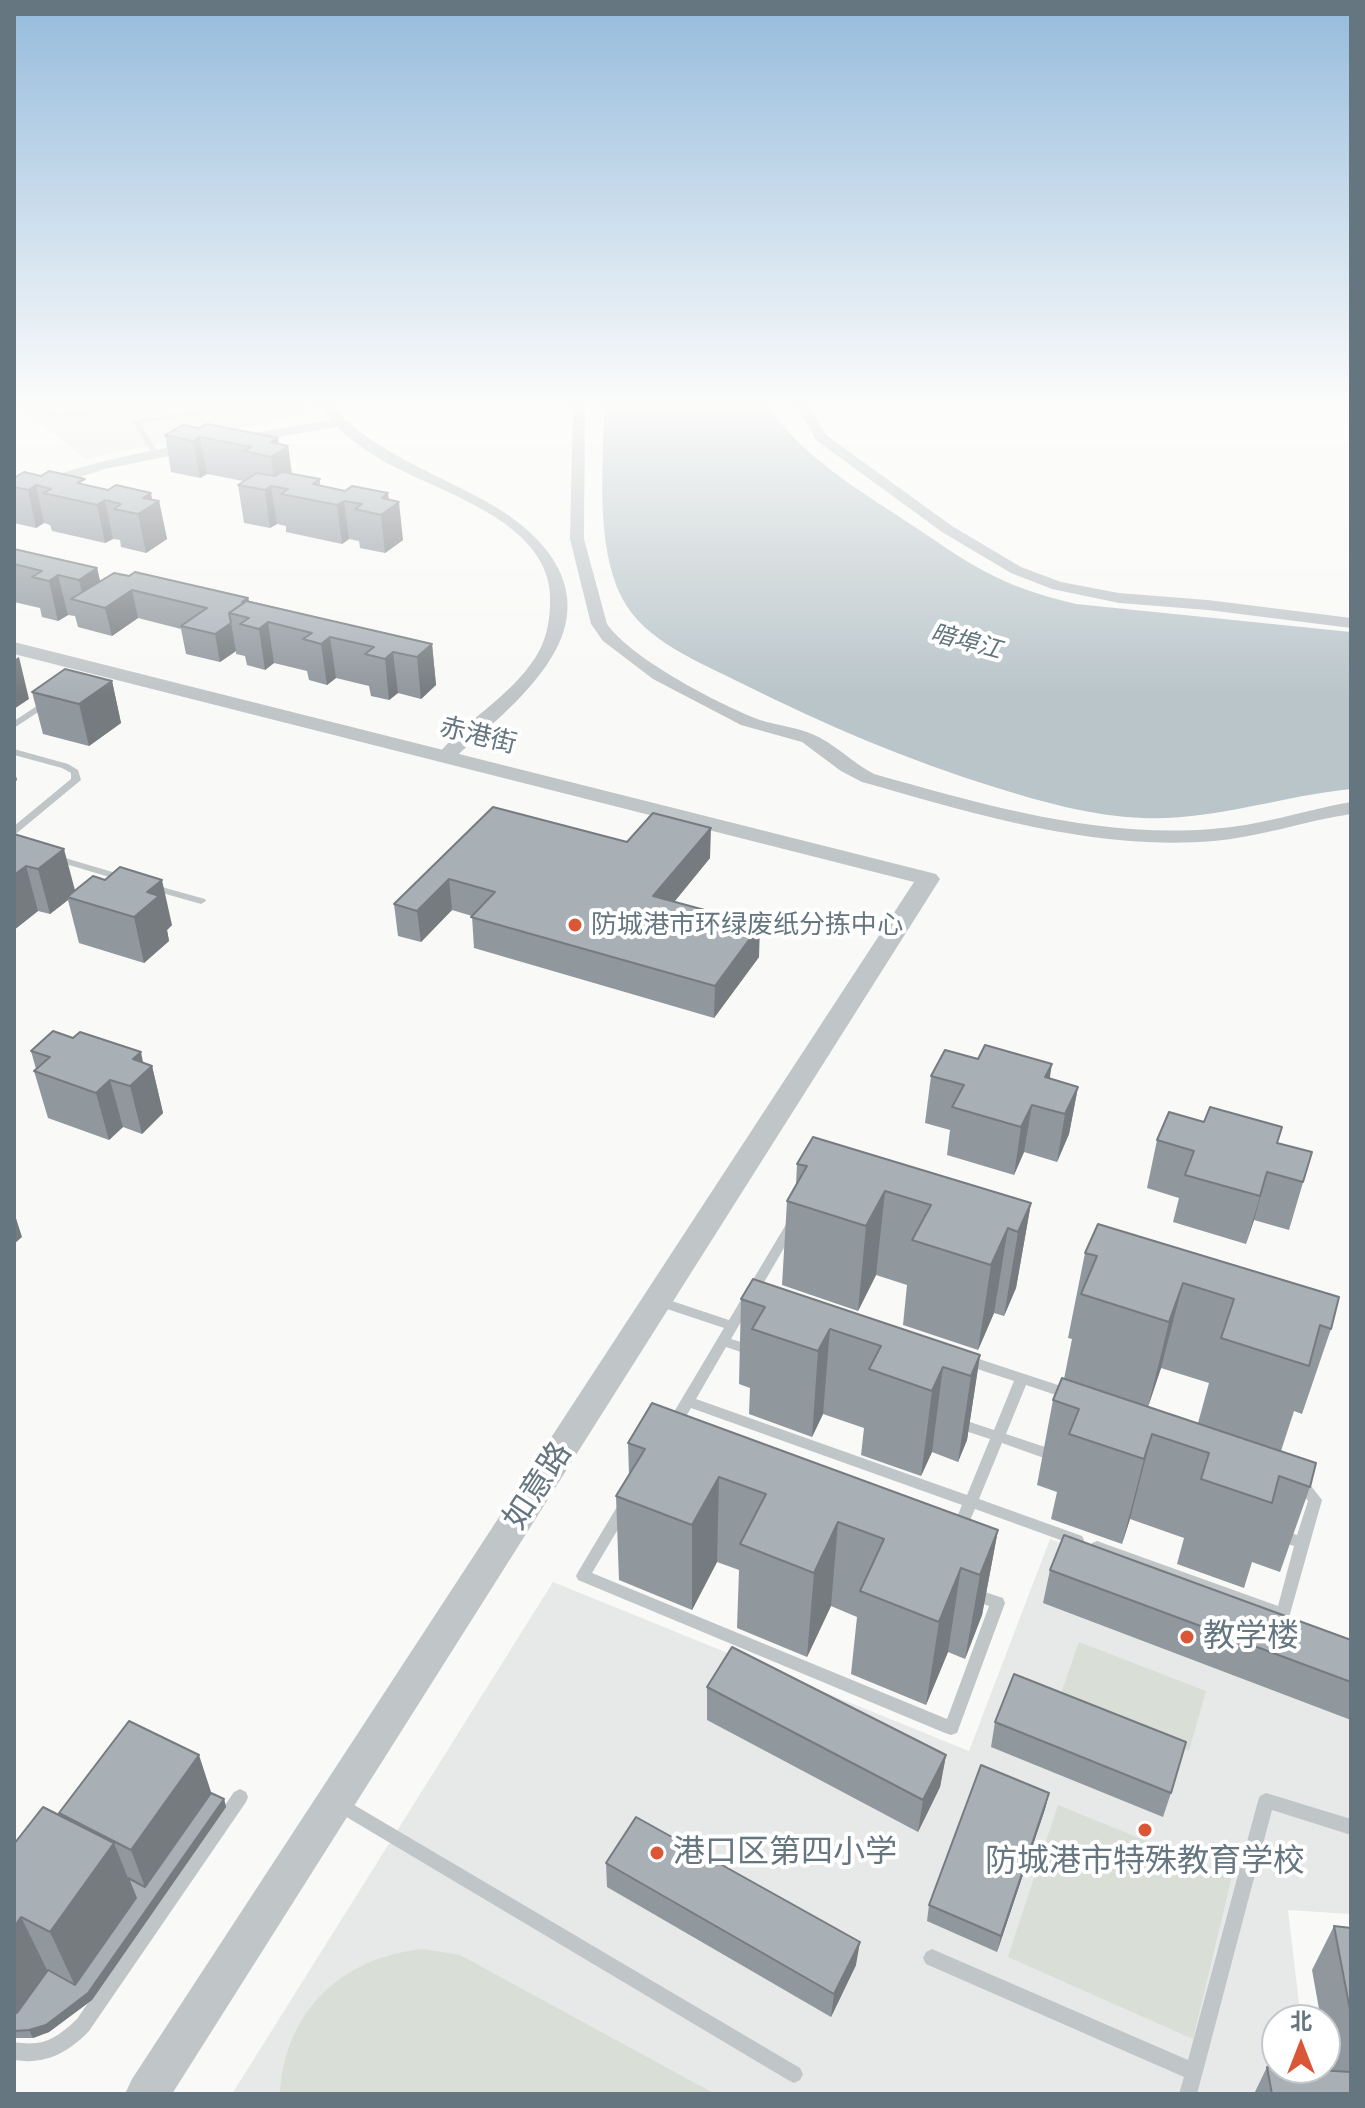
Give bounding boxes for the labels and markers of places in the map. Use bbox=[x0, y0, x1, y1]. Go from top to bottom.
place label: 防城港市环绿废纸分拣中心 bbox=[591, 909, 903, 941]
marker: 防城港市环绿废纸分拣中心 bbox=[566, 916, 584, 934]
place label: 教学楼 bbox=[1203, 1618, 1299, 1656]
marker: 教学楼 bbox=[1178, 1628, 1196, 1646]
marker: 防城港市特殊教育学校 bbox=[1136, 1821, 1154, 1839]
place label: 港口区第四小学 bbox=[673, 1834, 897, 1872]
place label: 防城港市特殊教育学校 bbox=[985, 1843, 1305, 1881]
marker: 港口区第四小学 bbox=[648, 1844, 666, 1862]

